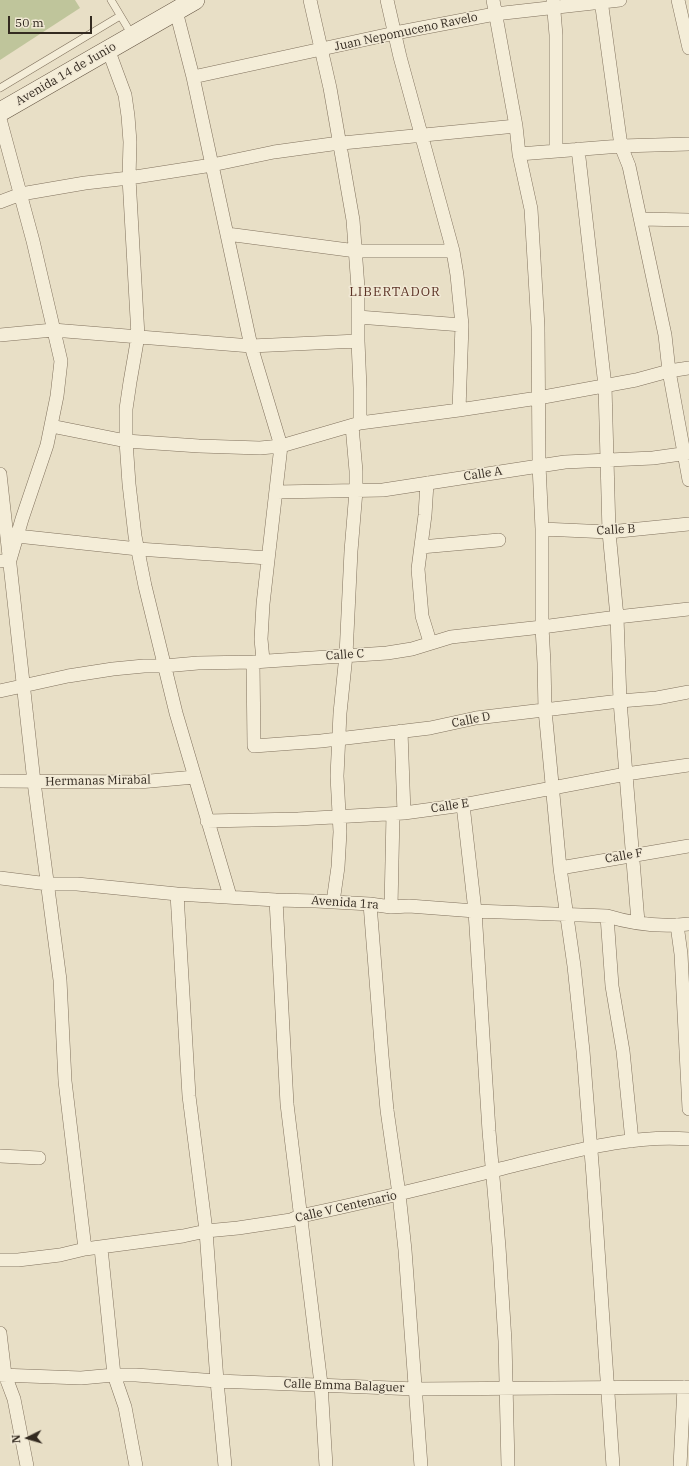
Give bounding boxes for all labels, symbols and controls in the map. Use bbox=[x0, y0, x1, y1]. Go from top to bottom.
scale bar bbox=[10, 8, 94, 34]
street label: Juan Nepomuceno Ravelo bbox=[333, 10, 479, 54]
text: 50 m bbox=[15, 15, 44, 30]
street label: Avenida 14 de Junio bbox=[13, 39, 119, 109]
district label: LIBERTADOR bbox=[349, 284, 441, 300]
street label: Calle A bbox=[463, 464, 503, 484]
street label: Calle B bbox=[596, 522, 636, 538]
street label: Calle C bbox=[325, 646, 365, 664]
street label: Calle D bbox=[450, 709, 492, 731]
street label: Hermanas Mirabal bbox=[45, 773, 151, 789]
street label: Calle E bbox=[430, 796, 470, 816]
street label: Calle F bbox=[604, 846, 644, 866]
street label: Avenida 1ra bbox=[311, 893, 379, 913]
street label: Calle V Centenario bbox=[294, 1188, 398, 1226]
street label: Calle Emma Balaguer bbox=[283, 1377, 405, 1395]
north arrow bbox=[8, 1418, 48, 1458]
text: N bbox=[9, 1434, 23, 1444]

